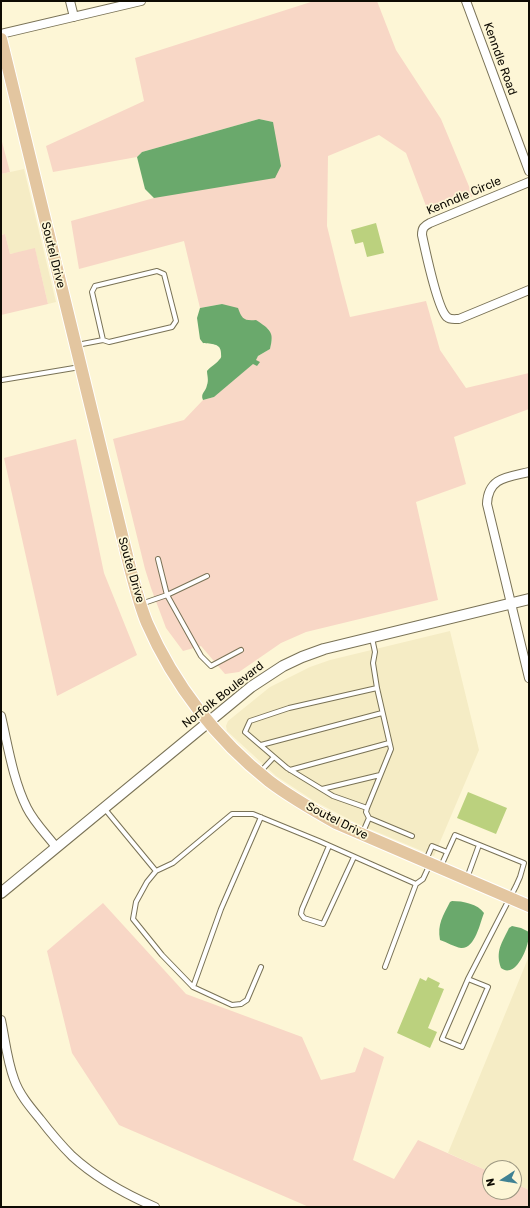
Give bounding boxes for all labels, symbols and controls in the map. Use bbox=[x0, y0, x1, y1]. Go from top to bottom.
street label: Kenndle Road bbox=[480, 21, 520, 97]
street label: Kenndle Circle bbox=[425, 174, 503, 218]
street label: Soutel Drive bbox=[38, 220, 68, 290]
street label: Soutel Drive bbox=[115, 535, 147, 605]
street label: Norfolk Boulevard bbox=[179, 659, 267, 731]
street label: Soutel Drive bbox=[304, 799, 370, 843]
north arrow bbox=[482, 1160, 522, 1200]
text: N bbox=[484, 1177, 498, 1188]

